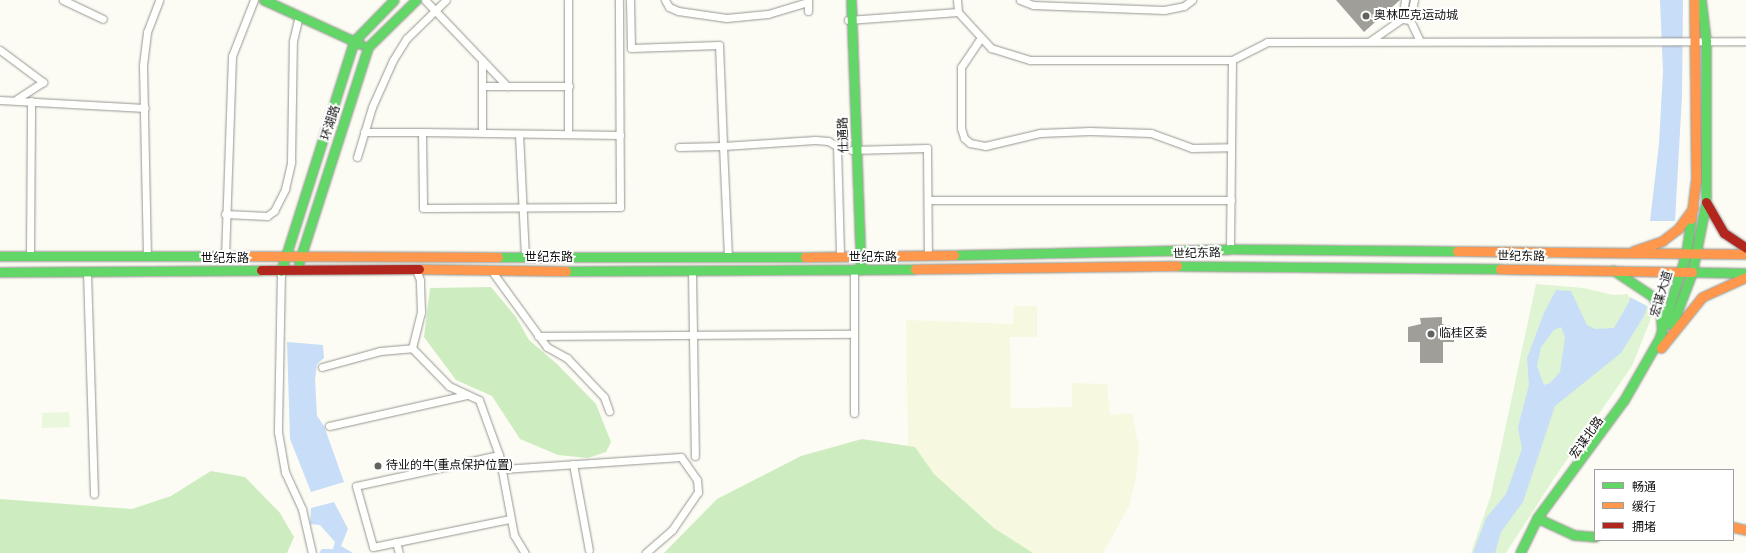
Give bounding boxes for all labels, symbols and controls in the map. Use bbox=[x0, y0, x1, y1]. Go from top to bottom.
place label: 奥林匹克运动城 bbox=[1374, 9, 1458, 23]
marker: 奥林匹克运动城 bbox=[1361, 11, 1371, 21]
street label: 环湖路 bbox=[319, 104, 343, 142]
street label: 仕通路 bbox=[836, 117, 852, 153]
street label: 世纪东路 bbox=[1173, 246, 1221, 262]
street label: 世纪东路 bbox=[1497, 249, 1545, 265]
street label: 世纪东路 bbox=[525, 251, 573, 265]
street label: 世纪东路 bbox=[849, 251, 897, 265]
street label: 世纪东路 bbox=[201, 252, 249, 266]
street label: 宏谋大道 bbox=[1648, 269, 1676, 319]
place label: 临桂区委 bbox=[1439, 327, 1487, 341]
marker: 临桂区委 bbox=[1426, 329, 1436, 339]
street label: 宏谋北路 bbox=[1567, 414, 1607, 462]
place label: 待业的牛(重点保护位置) bbox=[386, 459, 513, 473]
marker: 待业的牛(重点保护位置) bbox=[373, 461, 383, 471]
legend bbox=[1594, 469, 1734, 541]
text: 畅通 bbox=[1632, 480, 1656, 494]
text: 缓行 bbox=[1632, 500, 1656, 514]
text: 拥堵 bbox=[1632, 520, 1656, 534]

